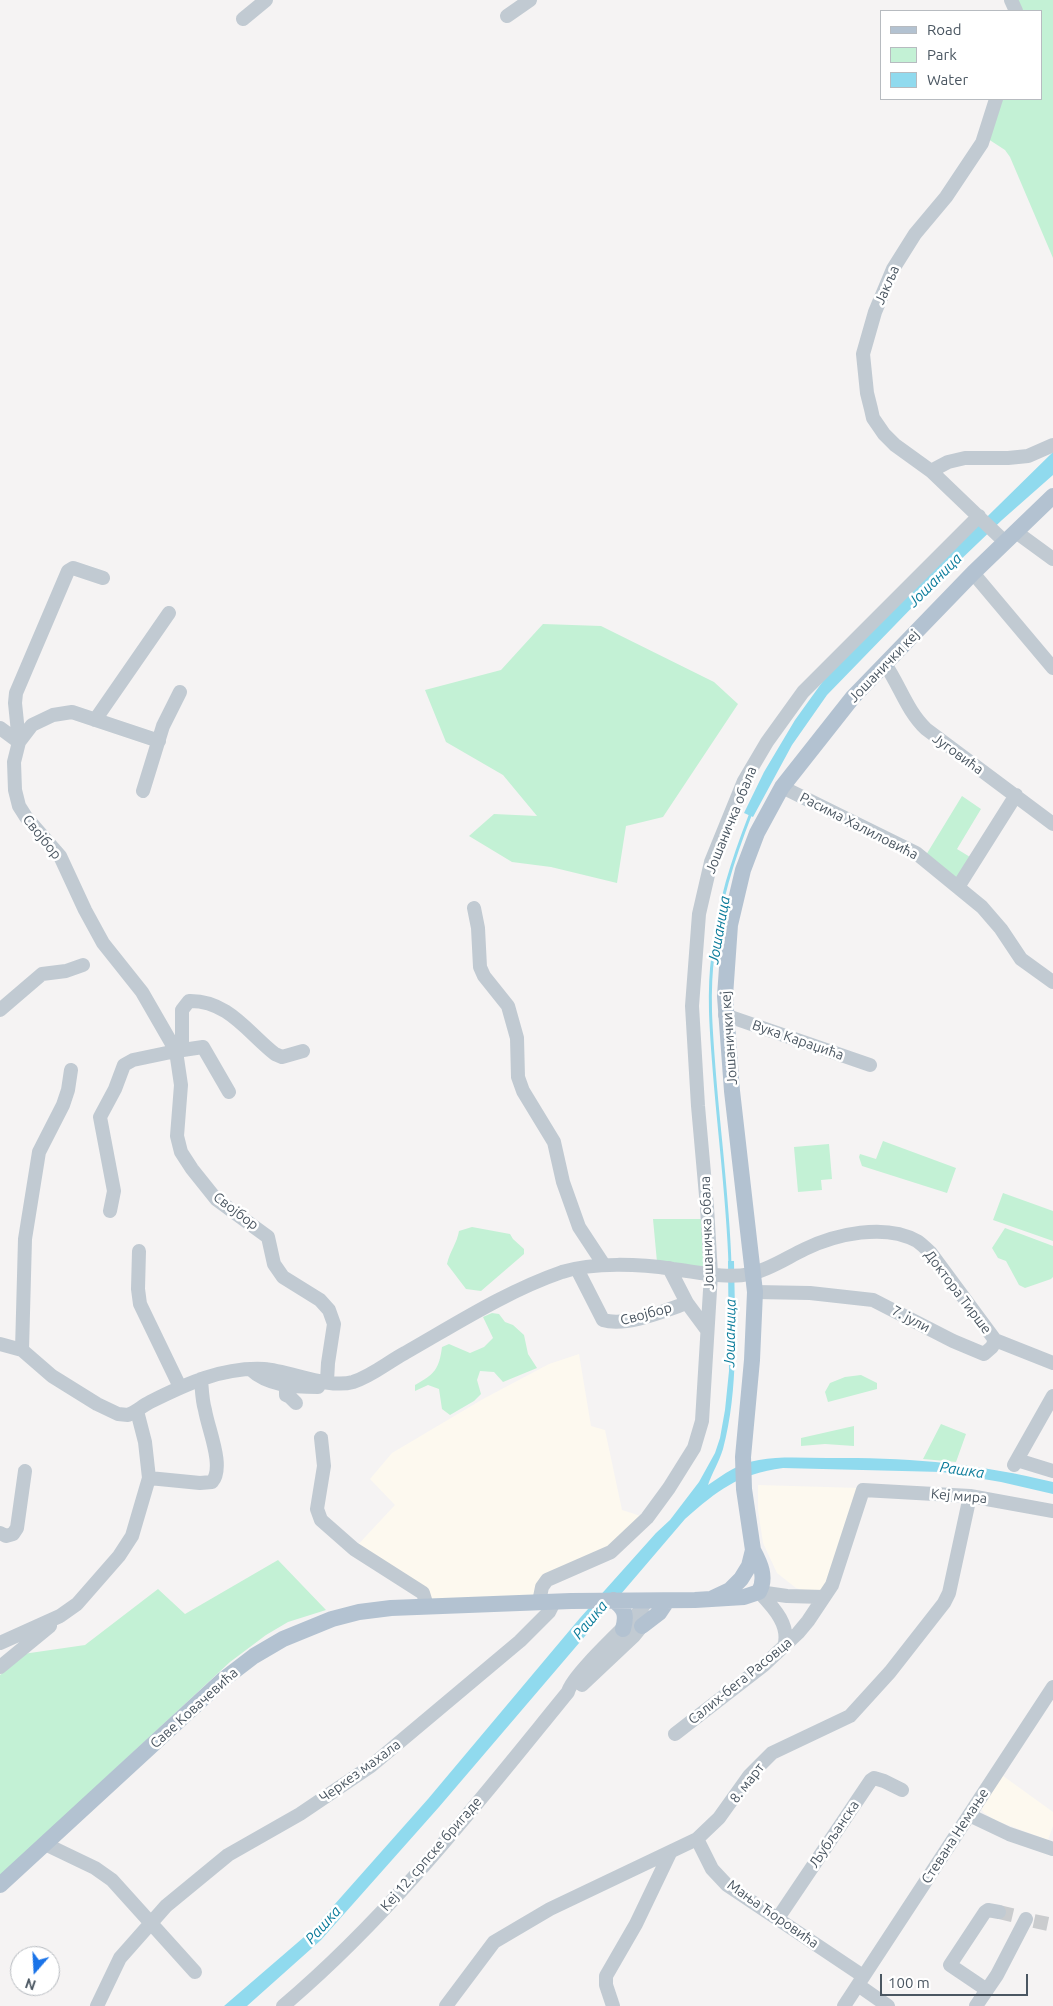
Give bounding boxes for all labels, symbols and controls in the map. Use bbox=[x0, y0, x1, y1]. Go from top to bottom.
legend bbox=[880, 10, 1043, 100]
text: Road bbox=[927, 21, 962, 38]
text: Park bbox=[927, 46, 957, 63]
text: Water bbox=[927, 71, 968, 88]
street label: Јакља bbox=[871, 263, 903, 307]
water label: Јошаница bbox=[904, 549, 966, 611]
street label: Јошанички кеј bbox=[845, 626, 923, 706]
street label: Југовића bbox=[929, 730, 987, 778]
street label: Јошаничка обала bbox=[702, 764, 760, 876]
street label: Расима Халиловића bbox=[797, 789, 921, 863]
street label: Својбор bbox=[19, 811, 65, 863]
water label: Јошаница bbox=[704, 895, 734, 965]
street label: Јошанички кеј bbox=[717, 990, 741, 1086]
street label: Вука Караџића bbox=[750, 1016, 846, 1064]
street label: Јошаничка обала bbox=[697, 1176, 717, 1290]
street label: Својбор bbox=[210, 1189, 262, 1233]
street label: Доктора Тирше bbox=[921, 1247, 995, 1337]
street label: Својбор bbox=[618, 1299, 674, 1329]
water label: Јошаница bbox=[720, 1299, 740, 1367]
street label: 7. јули bbox=[889, 1302, 933, 1336]
water label: Рашка bbox=[939, 1458, 985, 1482]
street label: Кеј мира bbox=[930, 1485, 988, 1507]
water label: Рашка bbox=[569, 1597, 611, 1643]
street label: Салих-бега Расовца bbox=[685, 1634, 795, 1728]
street label: Саве Ковачевића bbox=[147, 1664, 241, 1752]
street label: Черкез махала bbox=[316, 1736, 404, 1806]
street label: 8. март bbox=[726, 1760, 768, 1806]
street label: Стевана Немање bbox=[918, 1785, 992, 1887]
street label: Кеј 12. српске бригаде bbox=[377, 1793, 485, 1915]
street label: Љубљанска bbox=[805, 1797, 863, 1871]
street label: Мања Ћоровића bbox=[724, 1876, 822, 1952]
water label: Рашка bbox=[301, 1902, 345, 1948]
north arrow bbox=[10, 1946, 60, 1996]
scale bar bbox=[883, 1964, 1030, 1996]
text: 100 m bbox=[888, 1974, 930, 1991]
text: N bbox=[23, 1975, 38, 1994]

